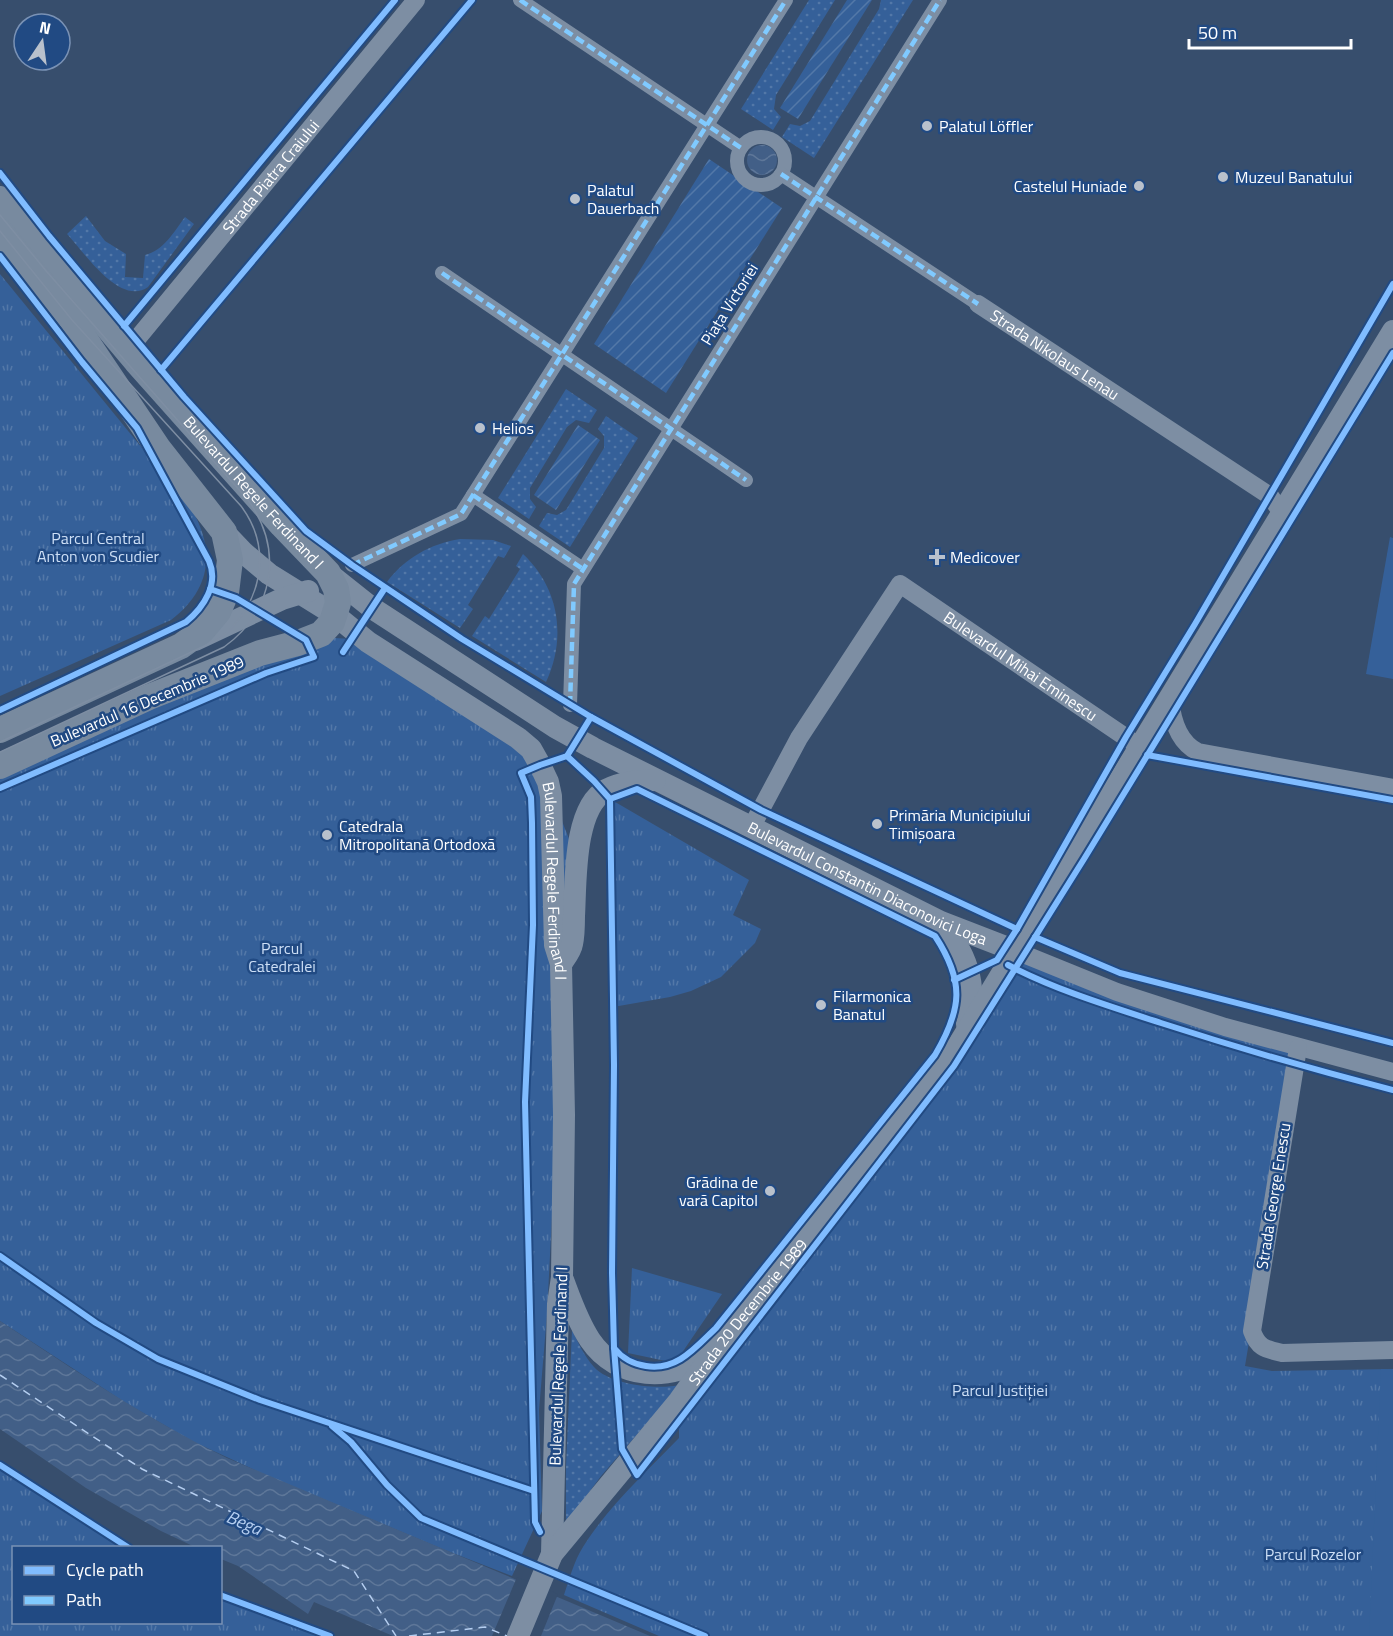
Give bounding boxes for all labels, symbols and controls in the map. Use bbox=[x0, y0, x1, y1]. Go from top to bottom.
north arrow bbox=[12, 12, 72, 72]
scale bar bbox=[1189, 12, 1351, 50]
text: N bbox=[37, 14, 53, 40]
text: 50 m bbox=[1198, 19, 1237, 46]
street label: Strada Piatra Craiului bbox=[216, 114, 325, 239]
place label: Palatul Löffler bbox=[939, 114, 1034, 138]
marker: Palatul Löffler bbox=[920, 119, 934, 133]
place label: Muzeul Banatului bbox=[1235, 165, 1352, 189]
marker: Muzeul Banatului bbox=[1216, 170, 1230, 184]
place label: Castelul Huniade bbox=[1014, 174, 1127, 198]
place label: Palatul Dauerbach bbox=[587, 178, 659, 220]
marker: Castelul Huniade bbox=[1132, 179, 1146, 193]
marker: Palatul Dauerbach bbox=[568, 192, 582, 206]
street label: Piața Victoriei bbox=[694, 258, 764, 350]
street label: Strada Nikolaus Lenau bbox=[986, 303, 1124, 406]
street label: Bulevardul Regele Ferdinand I bbox=[178, 410, 330, 574]
place label: Helios bbox=[492, 416, 534, 440]
marker: Helios bbox=[473, 421, 487, 435]
park label: Parcul Central Anton von Scudier bbox=[37, 526, 160, 568]
place label: Medicover bbox=[950, 545, 1020, 569]
marker: Medicover bbox=[928, 548, 946, 566]
street label: Bulevardul Mihai Eminescu bbox=[939, 605, 1102, 727]
street label: Bulevardul 16 Decembrie 1989 bbox=[46, 649, 248, 753]
street label: Bulevardul Regele Ferdinand I bbox=[536, 780, 573, 980]
place label: Primăria Municipiului Timișoara bbox=[889, 803, 1030, 845]
place label: Catedrala Mitropolitană Ortodoxă bbox=[339, 814, 495, 856]
street label: Bulevardul Constantin Diaconovici Loga bbox=[744, 815, 991, 951]
marker: Primăria Municipiului Timișoara bbox=[870, 817, 884, 831]
marker: Catedrala Mitropolitană Ortodoxă bbox=[320, 828, 334, 842]
park label: Parcul Catedralei bbox=[248, 936, 316, 978]
place label: Filarmonica Banatul bbox=[833, 984, 911, 1026]
marker: Filarmonica Banatul bbox=[814, 998, 828, 1012]
street label: Strada George Enescu bbox=[1250, 1121, 1296, 1271]
place label: Grădina de vară Capitol bbox=[679, 1170, 758, 1212]
marker: Grădina de vară Capitol bbox=[763, 1184, 777, 1198]
street label: Strada 20 Decembrie 1989 bbox=[682, 1233, 813, 1390]
street label: Bulevardul Regele Ferdinand I bbox=[543, 1266, 573, 1466]
park label: Parcul Justiției bbox=[952, 1378, 1048, 1402]
water label: Bega bbox=[222, 1503, 267, 1542]
park label: Parcul Rozelor bbox=[1265, 1542, 1362, 1566]
legend bbox=[12, 1546, 222, 1624]
text: Cycle path bbox=[66, 1556, 144, 1583]
text: Path bbox=[66, 1586, 102, 1613]

